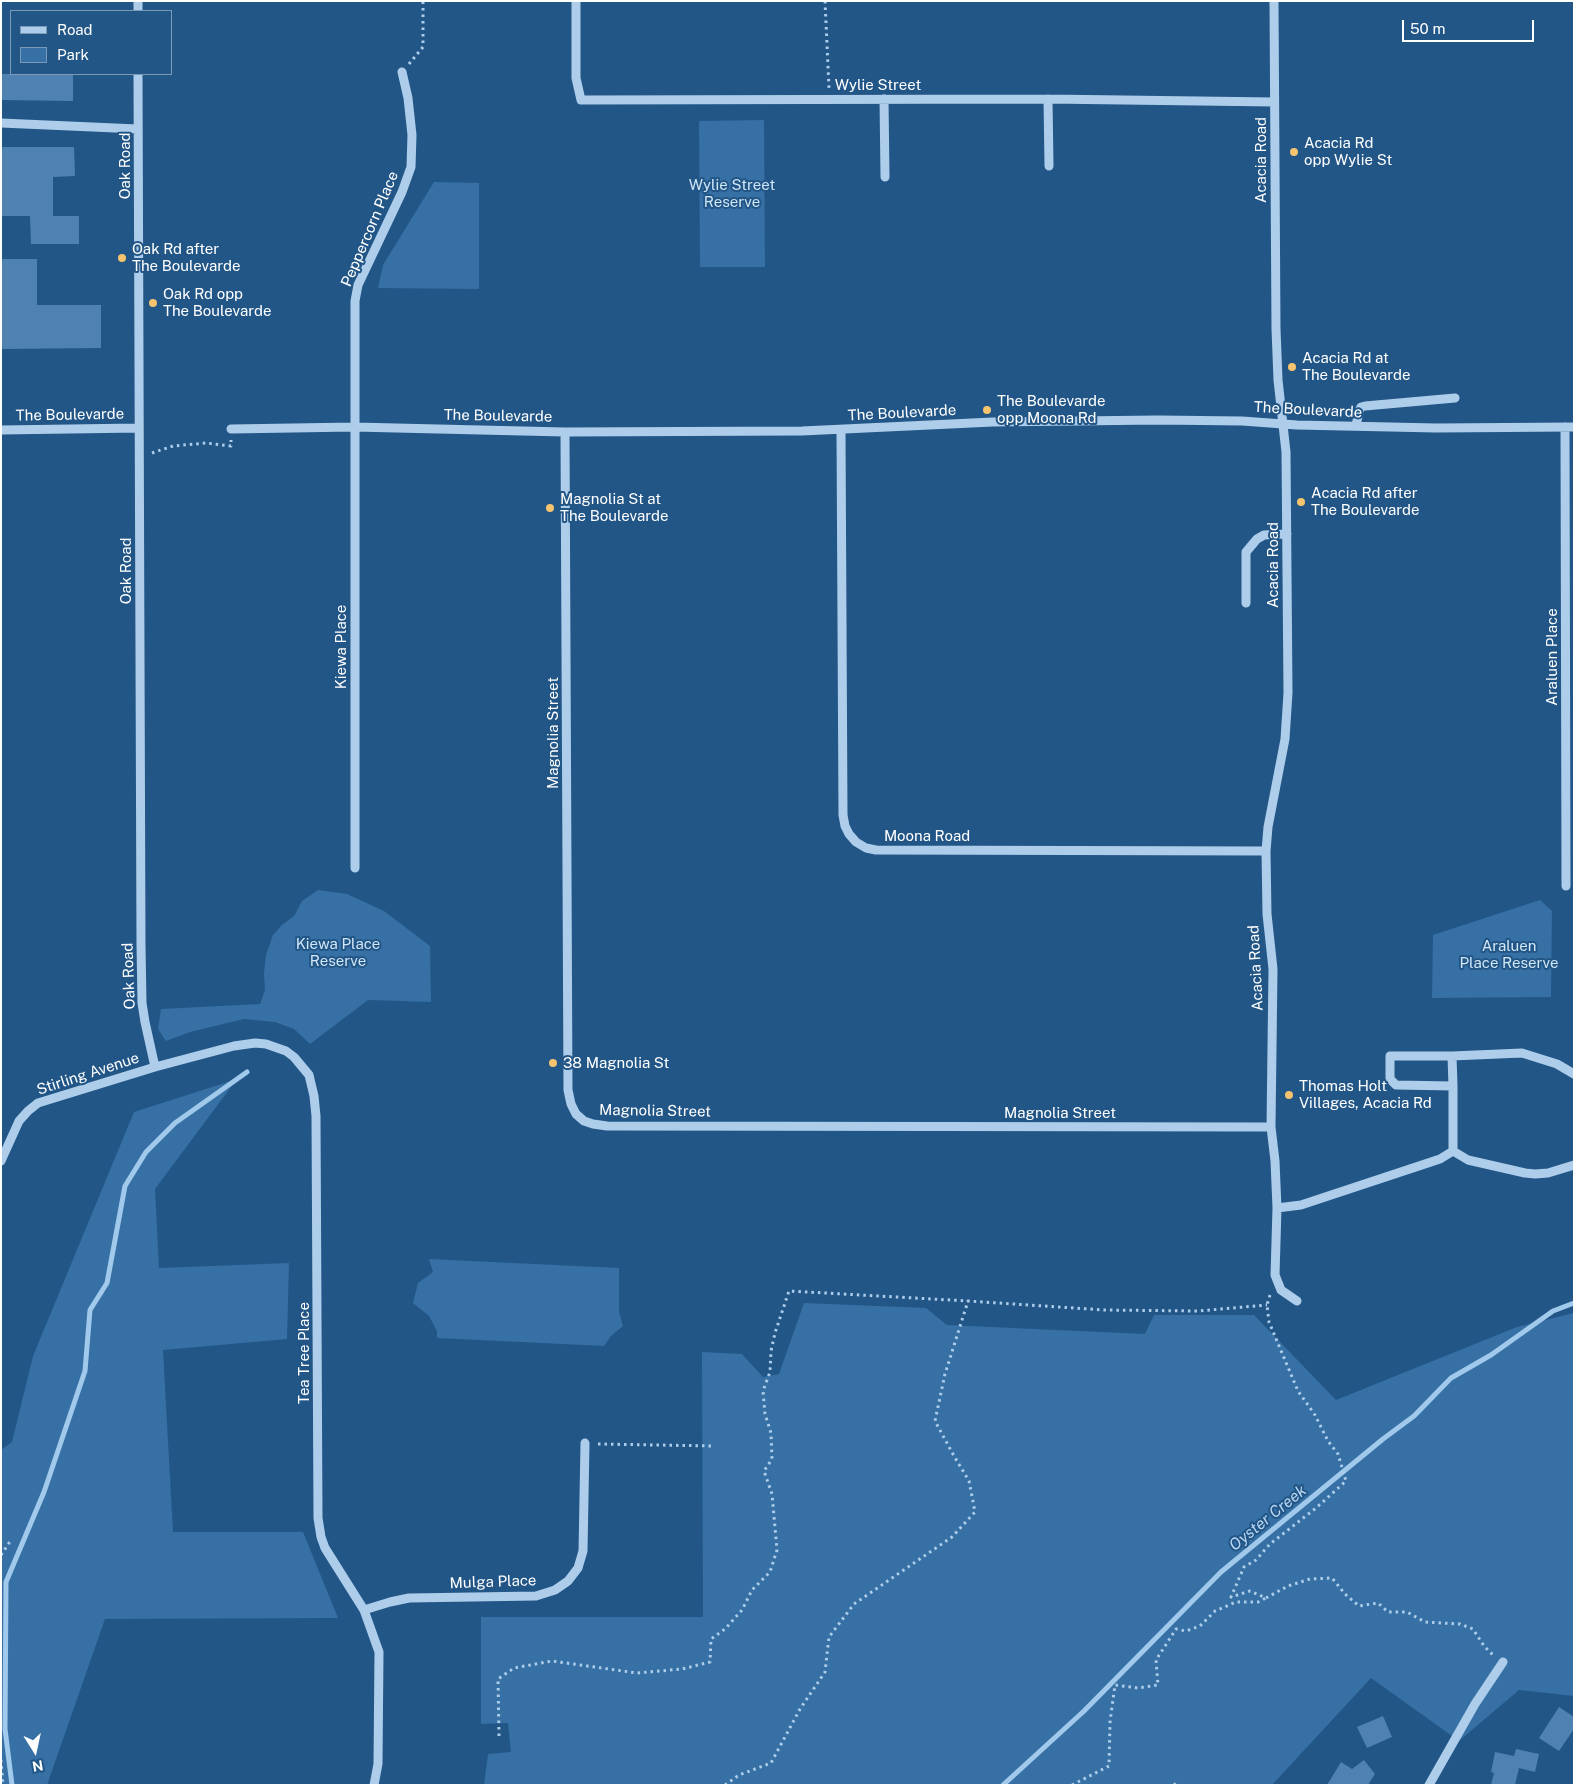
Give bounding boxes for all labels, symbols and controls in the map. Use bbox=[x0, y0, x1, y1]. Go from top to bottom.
legend bbox=[10, 10, 172, 75]
scale bar bbox=[1405, 10, 1538, 42]
text: 50 m bbox=[1410, 20, 1445, 37]
text: Road bbox=[57, 21, 93, 38]
text: Park bbox=[57, 46, 89, 63]
street label: Wylie Street bbox=[835, 76, 921, 94]
street label: Acacia Road bbox=[1252, 117, 1270, 203]
street label: Oak Road bbox=[116, 133, 134, 199]
place label: Acacia Rd opp Wylie St bbox=[1304, 134, 1392, 169]
marker: Acacia Rd opp Wylie St bbox=[1288, 146, 1300, 158]
street label: Peppercorn Place bbox=[338, 169, 402, 289]
park label: Wylie Street Reserve bbox=[689, 176, 775, 211]
place label: Oak Rd after The Boulevarde bbox=[132, 240, 240, 275]
marker: Oak Rd after The Boulevarde bbox=[116, 252, 128, 264]
place label: Oak Rd opp The Boulevarde bbox=[163, 285, 271, 320]
marker: Oak Rd opp The Boulevarde bbox=[147, 297, 159, 309]
place label: Acacia Rd at The Boulevarde bbox=[1302, 349, 1410, 384]
marker: Acacia Rd at The Boulevarde bbox=[1286, 361, 1298, 373]
place label: The Boulevarde opp Moona Rd bbox=[997, 392, 1105, 427]
street label: The Boulevarde bbox=[1253, 398, 1363, 422]
street label: The Boulevarde bbox=[847, 401, 957, 425]
marker: The Boulevarde opp Moona Rd bbox=[981, 404, 993, 416]
street label: The Boulevarde bbox=[16, 405, 124, 425]
street label: The Boulevarde bbox=[444, 406, 552, 426]
place label: Acacia Rd after The Boulevarde bbox=[1311, 484, 1419, 519]
place label: Magnolia St at The Boulevarde bbox=[560, 490, 668, 525]
marker: Acacia Rd after The Boulevarde bbox=[1295, 496, 1307, 508]
marker: Magnolia St at The Boulevarde bbox=[544, 502, 556, 514]
street label: Acacia Road bbox=[1264, 522, 1282, 608]
street label: Oak Road bbox=[117, 538, 135, 604]
street label: Kiewa Place bbox=[332, 605, 350, 689]
street label: Araluen Place bbox=[1543, 608, 1561, 706]
street label: Magnolia Street bbox=[544, 677, 562, 789]
street label: Moona Road bbox=[884, 827, 970, 845]
street label: Acacia Road bbox=[1245, 925, 1267, 1011]
park label: Kiewa Place Reserve bbox=[296, 935, 380, 970]
park label: Araluen Place Reserve bbox=[1460, 937, 1558, 972]
street label: Oak Road bbox=[119, 942, 139, 1010]
street label: Stirling Avenue bbox=[34, 1049, 142, 1099]
place label: 38 Magnolia St bbox=[563, 1054, 669, 1072]
marker: 38 Magnolia St bbox=[547, 1057, 559, 1069]
place label: Thomas Holt Villages, Acacia Rd bbox=[1299, 1077, 1432, 1112]
marker: Thomas Holt Villages, Acacia Rd bbox=[1283, 1089, 1295, 1101]
street label: Magnolia Street bbox=[599, 1101, 711, 1121]
street label: Magnolia Street bbox=[1004, 1104, 1116, 1122]
street label: Tea Tree Place bbox=[295, 1302, 313, 1404]
water label: Oyster Creek bbox=[1225, 1481, 1311, 1555]
street label: Mulga Place bbox=[449, 1571, 537, 1593]
north arrow bbox=[10, 1726, 60, 1776]
text: N bbox=[31, 1757, 44, 1775]

